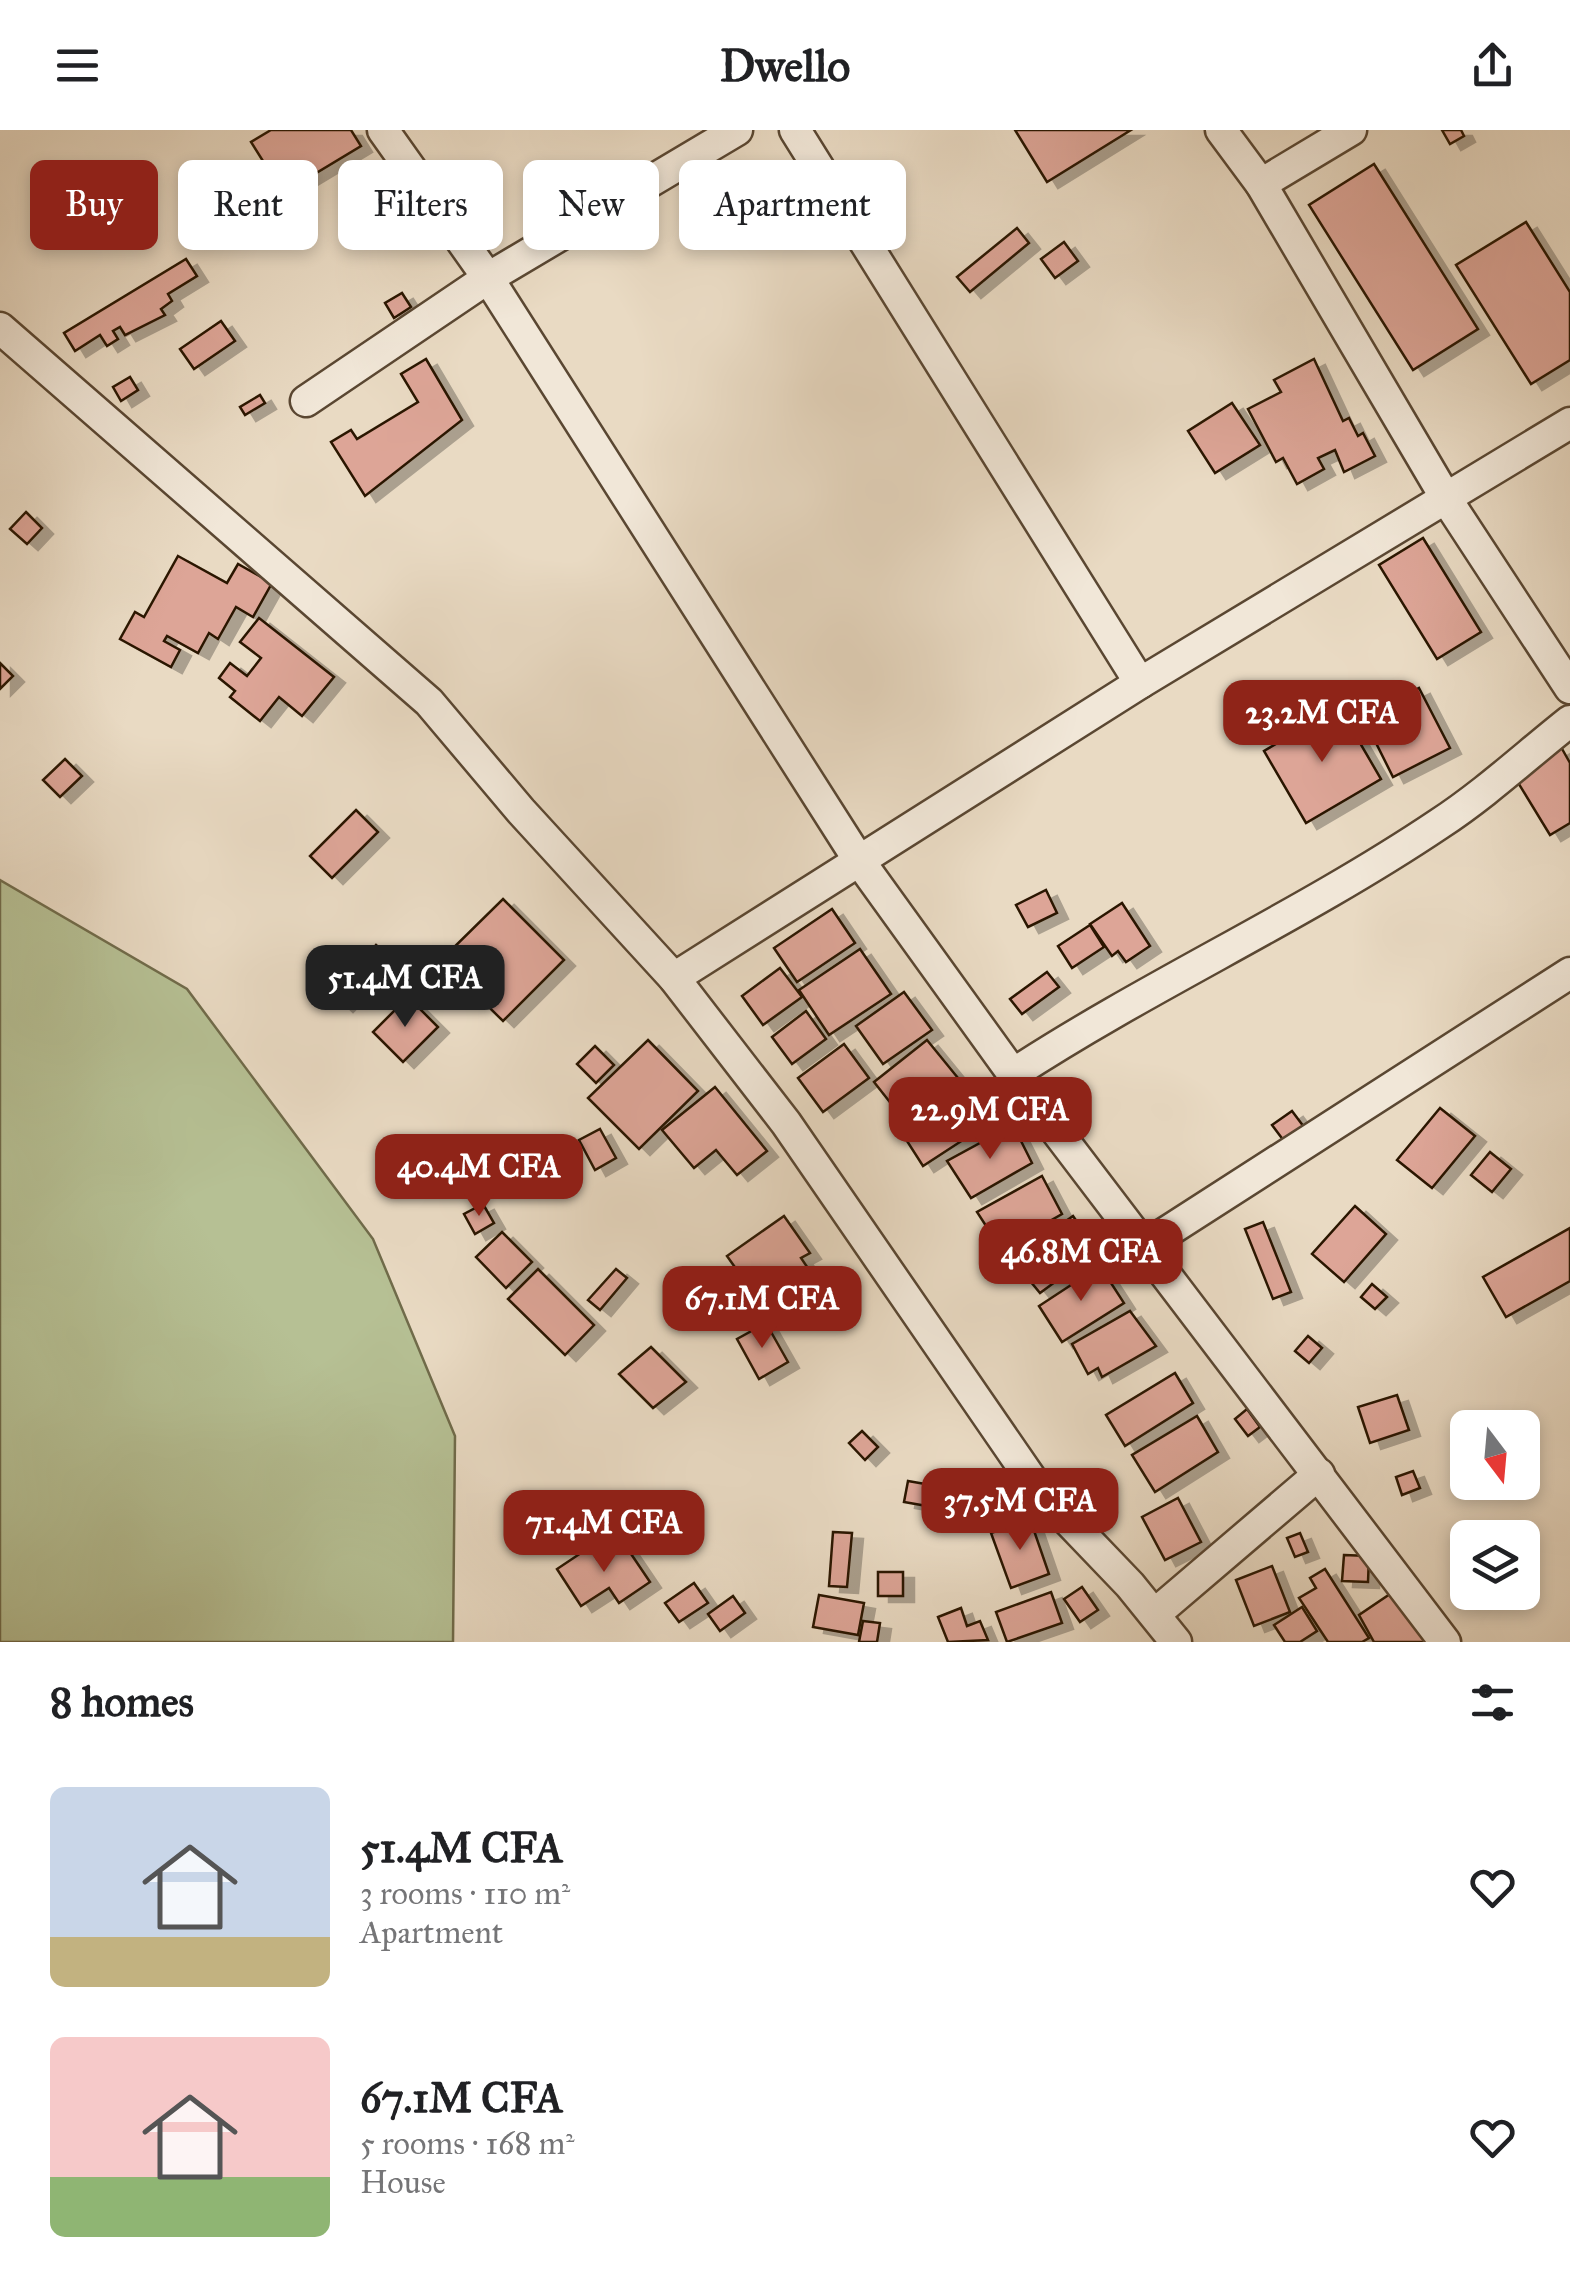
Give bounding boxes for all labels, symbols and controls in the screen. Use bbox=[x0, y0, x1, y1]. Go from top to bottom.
icon: menu bbox=[50, 38, 105, 93]
text: Dwello bbox=[720, 38, 850, 93]
icon: share bbox=[1465, 38, 1520, 93]
chip: Buy bbox=[30, 160, 158, 250]
chip: Rent bbox=[178, 160, 318, 250]
chip: Filters bbox=[338, 160, 503, 250]
chip: New bbox=[523, 160, 659, 250]
chip: Apartment bbox=[679, 160, 906, 250]
pin: 23.2M CFA bbox=[1208, 680, 1436, 765]
text: 23.2M CFA bbox=[1245, 693, 1399, 732]
pin: 51.4M CFA bbox=[291, 945, 519, 1030]
text: 51.4M CFA bbox=[328, 958, 482, 997]
pin: 22.9M CFA bbox=[876, 1077, 1104, 1162]
text: 22.9M CFA bbox=[911, 1090, 1069, 1129]
pin: 40.4M CFA bbox=[365, 1134, 593, 1219]
text: 40.4M CFA bbox=[397, 1147, 561, 1186]
pin: 46.8M CFA bbox=[967, 1219, 1195, 1304]
text: 46.8M CFA bbox=[1001, 1232, 1161, 1271]
pin: 67.1M CFA bbox=[648, 1266, 876, 1351]
text: 67.1M CFA bbox=[685, 1279, 839, 1318]
north arrow bbox=[1450, 1410, 1540, 1500]
map controls bbox=[1450, 1410, 1540, 1610]
pin: 37.5M CFA bbox=[906, 1468, 1134, 1553]
text: 37.5M CFA bbox=[943, 1481, 1097, 1520]
pin: 71.4M CFA bbox=[490, 1490, 718, 1575]
text: 71.4M CFA bbox=[525, 1503, 683, 1542]
button: layers bbox=[1450, 1520, 1540, 1610]
icon: filters bbox=[1465, 1675, 1520, 1730]
text: 8 homes bbox=[50, 1676, 194, 1728]
text: 51.4M CFA bbox=[360, 1822, 563, 1874]
icon: home bbox=[130, 1827, 250, 1947]
icon: heart bbox=[1465, 1860, 1520, 1915]
text: 3 rooms · 110 m² bbox=[360, 1874, 570, 1913]
text: Apartment bbox=[360, 1913, 503, 1952]
text: 67.1M CFA bbox=[360, 2072, 563, 2124]
icon: home bbox=[130, 2077, 250, 2197]
icon: heart bbox=[1465, 2110, 1520, 2165]
text: 5 rooms · 168 m² bbox=[360, 2124, 575, 2163]
text: House bbox=[360, 2163, 446, 2202]

